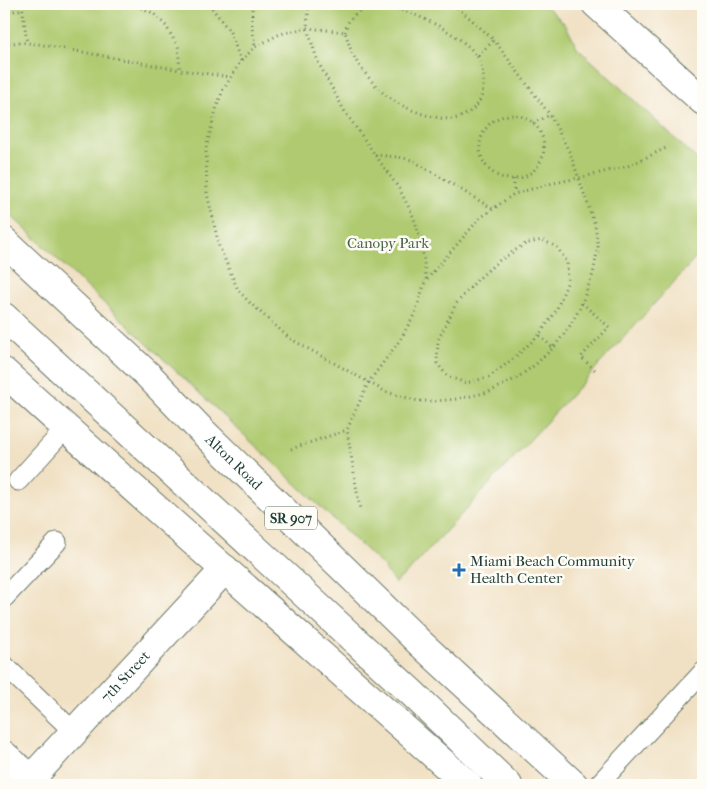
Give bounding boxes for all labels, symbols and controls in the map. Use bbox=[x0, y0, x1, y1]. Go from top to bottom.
park label: Canopy Park bbox=[347, 234, 429, 252]
street label: Alton Road bbox=[201, 430, 267, 494]
road number: SR 907 bbox=[265, 506, 317, 530]
place label: Miami Beach Community Health Center bbox=[470, 552, 636, 587]
marker: Miami Beach Community Health Center bbox=[452, 563, 466, 577]
street label: 7th Street bbox=[97, 646, 154, 706]

